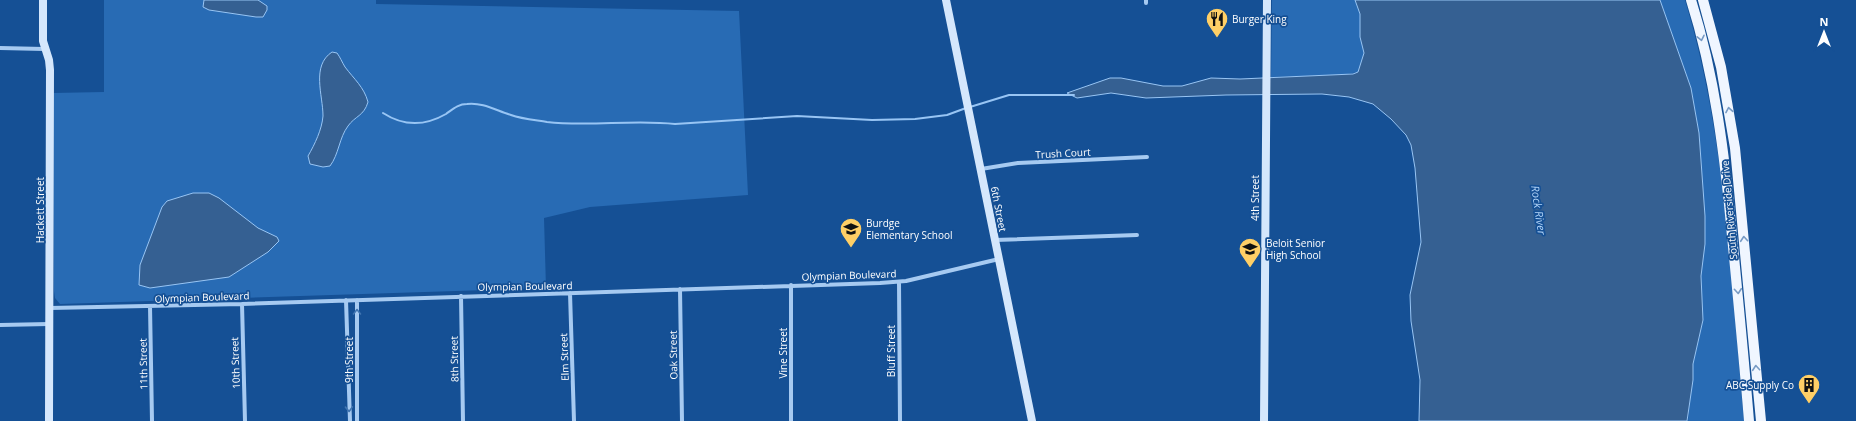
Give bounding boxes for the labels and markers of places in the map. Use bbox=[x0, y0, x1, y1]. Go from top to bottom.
restaurant icon: Burger King bbox=[1204, 6, 1230, 39]
place label: Burger King bbox=[1232, 12, 1287, 26]
school or university icon: Burdge Elementary School bbox=[838, 216, 864, 249]
place label: Burdge Elementary School bbox=[866, 216, 952, 242]
school or university icon: Beloit Senior High School bbox=[1237, 236, 1263, 269]
place label: Beloit Senior High School bbox=[1266, 236, 1325, 262]
building icon: ABC Supply Co bbox=[1796, 372, 1822, 405]
place label: ABC Supply Co bbox=[1726, 378, 1794, 392]

